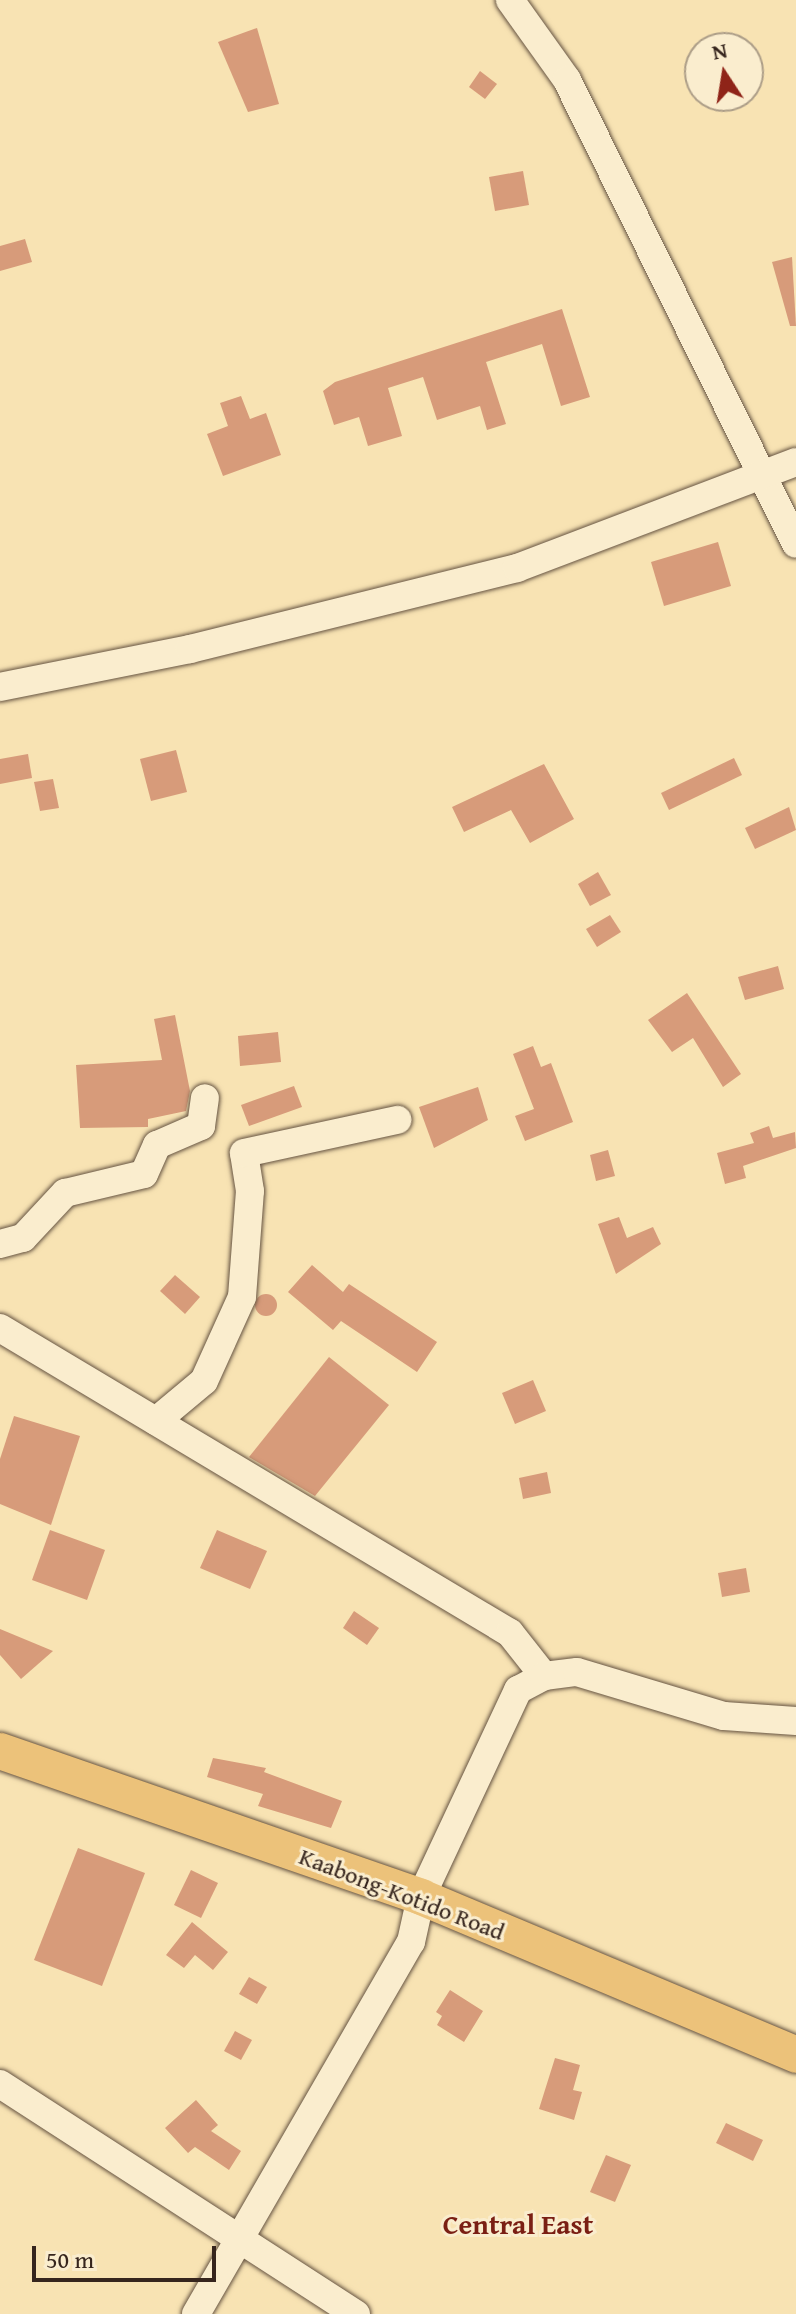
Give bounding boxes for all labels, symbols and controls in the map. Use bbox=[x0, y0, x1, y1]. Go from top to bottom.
north arrow bbox=[684, 32, 764, 112]
text: N bbox=[709, 33, 730, 68]
street label: Kaabong-Kotido Road bbox=[295, 1842, 509, 1946]
district label: Central East bbox=[443, 2207, 593, 2241]
scale bar bbox=[36, 2230, 220, 2280]
text: 50 m bbox=[46, 2242, 94, 2277]

